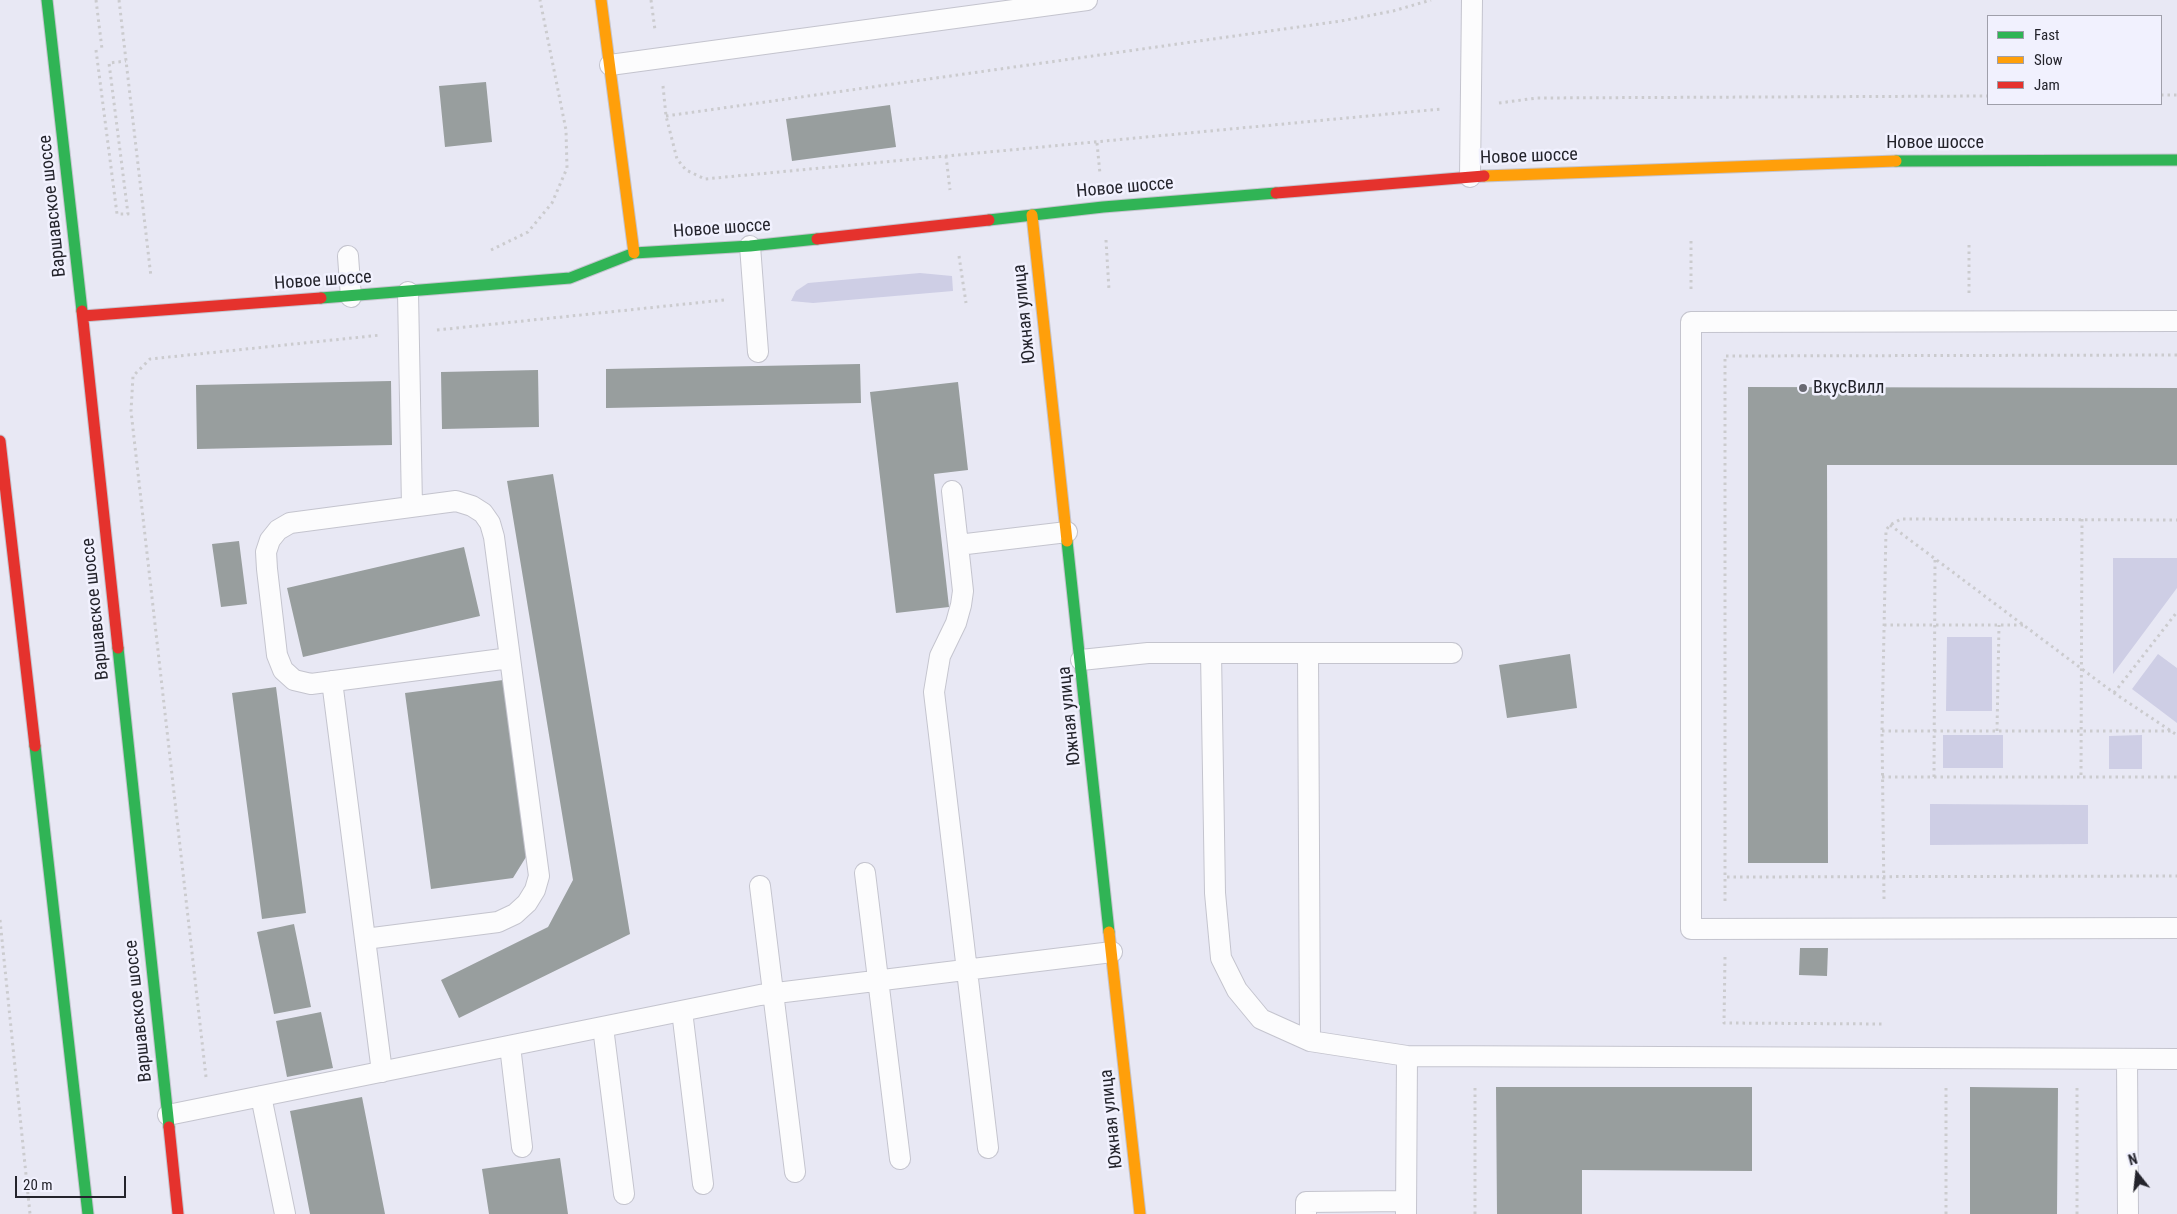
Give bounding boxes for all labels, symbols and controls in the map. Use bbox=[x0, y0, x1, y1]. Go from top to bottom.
legend bbox=[1987, 15, 2162, 105]
text: Fast bbox=[2034, 26, 2059, 44]
text: Slow bbox=[2034, 51, 2063, 69]
text: Jam bbox=[2034, 76, 2060, 94]
street label: Новое шоссе bbox=[1886, 132, 1984, 154]
street label: Варшавское шоссе bbox=[35, 134, 71, 278]
street label: Новое шоссе bbox=[1480, 145, 1578, 169]
street label: Новое шоссе bbox=[1075, 173, 1175, 203]
street label: Новое шоссе bbox=[673, 215, 771, 243]
street label: Южная улица bbox=[1009, 263, 1041, 365]
street label: Новое шоссе bbox=[274, 267, 372, 295]
place label: ВкусВилл bbox=[1813, 377, 1885, 399]
marker: ВкусВилл bbox=[1797, 382, 1809, 394]
street label: Варшавское шоссе bbox=[78, 537, 114, 681]
street label: Южная улица bbox=[1054, 665, 1086, 767]
street label: Варшавское шоссе bbox=[121, 939, 157, 1083]
street label: Южная улица bbox=[1096, 1068, 1128, 1170]
north arrow bbox=[2112, 1149, 2162, 1199]
text: N bbox=[2127, 1151, 2139, 1168]
scale bar bbox=[18, 1166, 129, 1198]
text: 20 m bbox=[23, 1176, 53, 1194]

